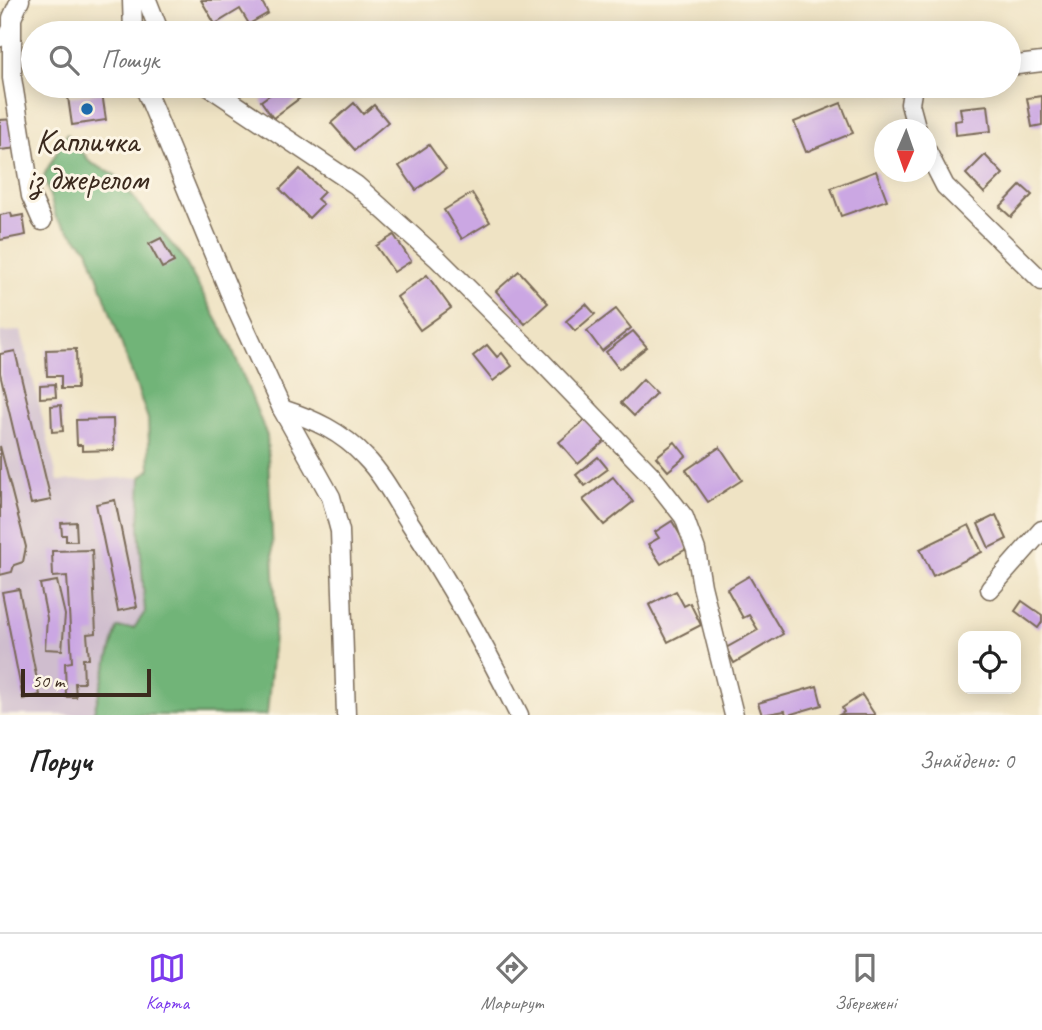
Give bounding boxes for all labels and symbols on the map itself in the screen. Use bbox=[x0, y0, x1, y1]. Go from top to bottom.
marker: Капличка із джерелом bbox=[79, 101, 95, 117]
north arrow bbox=[874, 119, 937, 182]
place label: Капличка із джерелом bbox=[27, 120, 150, 200]
scale bar bbox=[21, 666, 150, 698]

